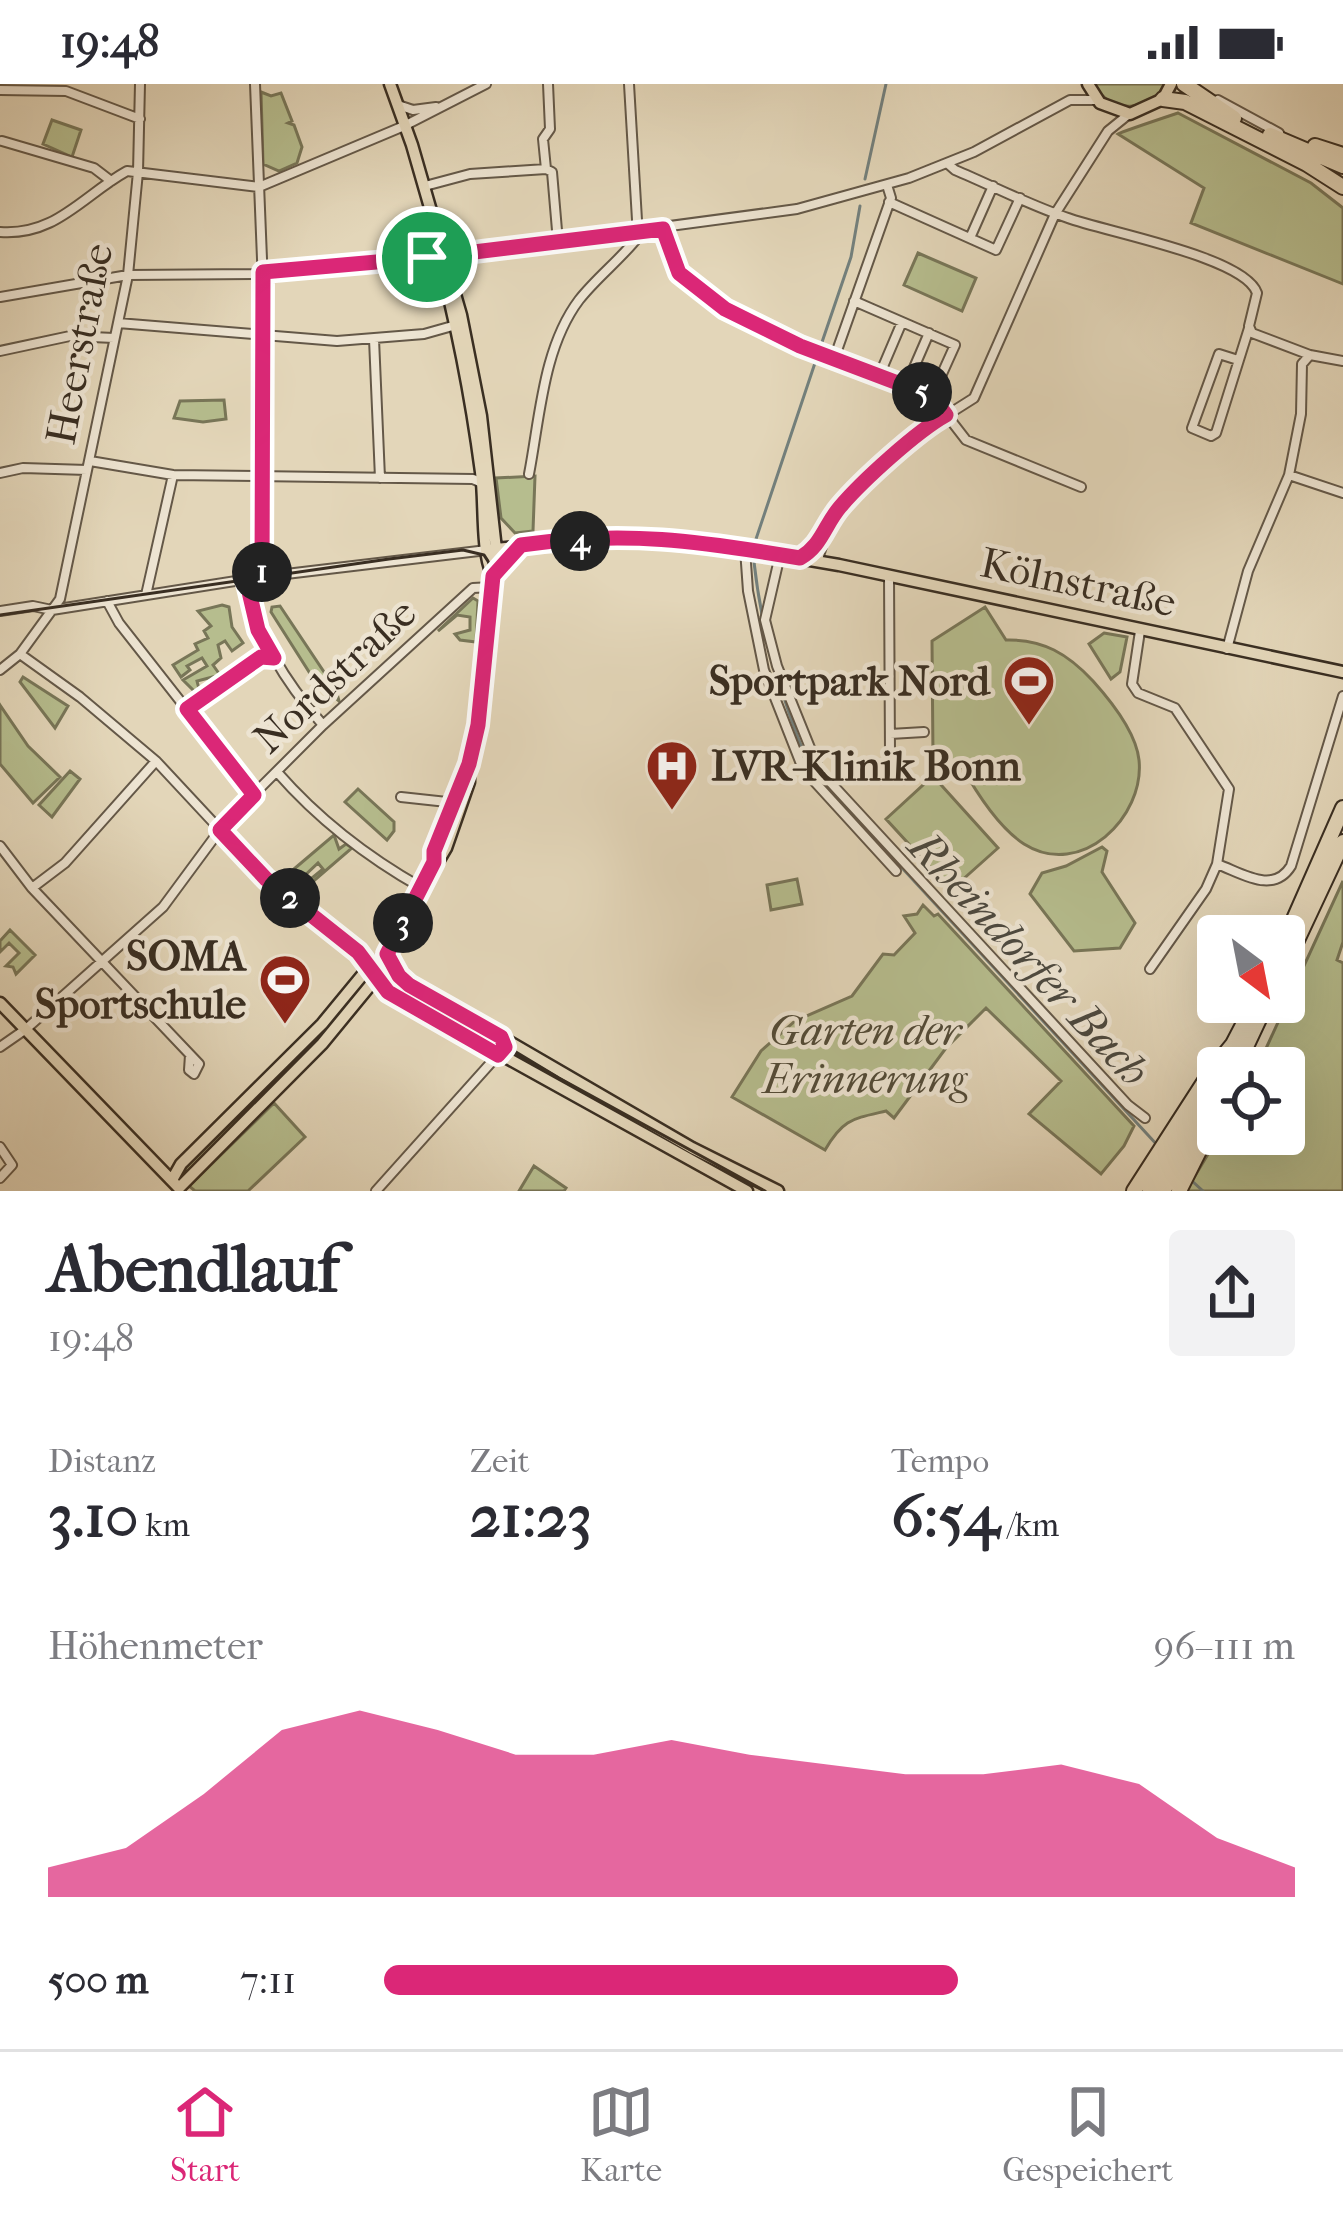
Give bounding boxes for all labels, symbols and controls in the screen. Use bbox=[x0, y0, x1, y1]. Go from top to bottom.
text: 19:48 bbox=[60, 16, 160, 69]
pin bbox=[376, 206, 478, 308]
icon: arrive bbox=[394, 224, 460, 290]
street label: Heerstraße bbox=[37, 239, 123, 449]
pin: 5 bbox=[892, 362, 952, 422]
text: 5 bbox=[915, 372, 929, 411]
pin: 4 bbox=[550, 511, 610, 571]
text: 4 bbox=[570, 521, 590, 560]
street label: Kölnstraße bbox=[976, 538, 1180, 628]
pin: 1 bbox=[232, 542, 292, 602]
text: 1 bbox=[256, 552, 268, 591]
street label: Nordstraße bbox=[244, 589, 426, 763]
sports icon: Sportpark Nord bbox=[1001, 653, 1057, 727]
place label: Sportpark Nord bbox=[709, 657, 991, 706]
hospital icon: LVR-Klinik Bonn bbox=[644, 738, 700, 812]
place label: LVR-Klinik Bonn bbox=[711, 742, 1021, 791]
water label: Rheindorfer Bach bbox=[896, 819, 1160, 1097]
pin: 2 bbox=[260, 868, 320, 928]
text: 2 bbox=[282, 878, 298, 917]
pin: 3 bbox=[373, 893, 433, 953]
text: 3 bbox=[396, 903, 410, 942]
north arrow bbox=[1197, 915, 1305, 1023]
map controls bbox=[1197, 915, 1305, 1155]
place label: SOMA Sportschule bbox=[35, 932, 248, 1029]
sports icon: SOMA Sportschule bbox=[257, 952, 313, 1026]
park label: Garten der Erinnerung bbox=[760, 1007, 969, 1104]
button: locate bbox=[1197, 1047, 1305, 1155]
button: share bbox=[1169, 1230, 1295, 1356]
text: Abendlauf bbox=[48, 1231, 340, 1308]
text: 19:48 bbox=[48, 1315, 134, 1361]
text: Distanz bbox=[48, 1442, 156, 1481]
text: Zeit bbox=[470, 1442, 530, 1481]
text: Tempo bbox=[891, 1442, 989, 1481]
text: 3.10 bbox=[48, 1481, 138, 1552]
text: 21:23 bbox=[470, 1481, 592, 1552]
text: 6:54 bbox=[891, 1481, 1000, 1552]
text: km bbox=[138, 1506, 190, 1545]
text: /km bbox=[1000, 1506, 1059, 1545]
text: Höhenmeter bbox=[48, 1623, 263, 1669]
text: 96–111 m bbox=[1154, 1623, 1295, 1669]
text: 500 m bbox=[48, 1957, 149, 2003]
text: 7:11 bbox=[240, 1957, 296, 2003]
tab: Start bbox=[170, 2079, 240, 2190]
tab: Karte bbox=[580, 2079, 662, 2190]
tab: Gespeichert bbox=[1002, 2079, 1173, 2190]

